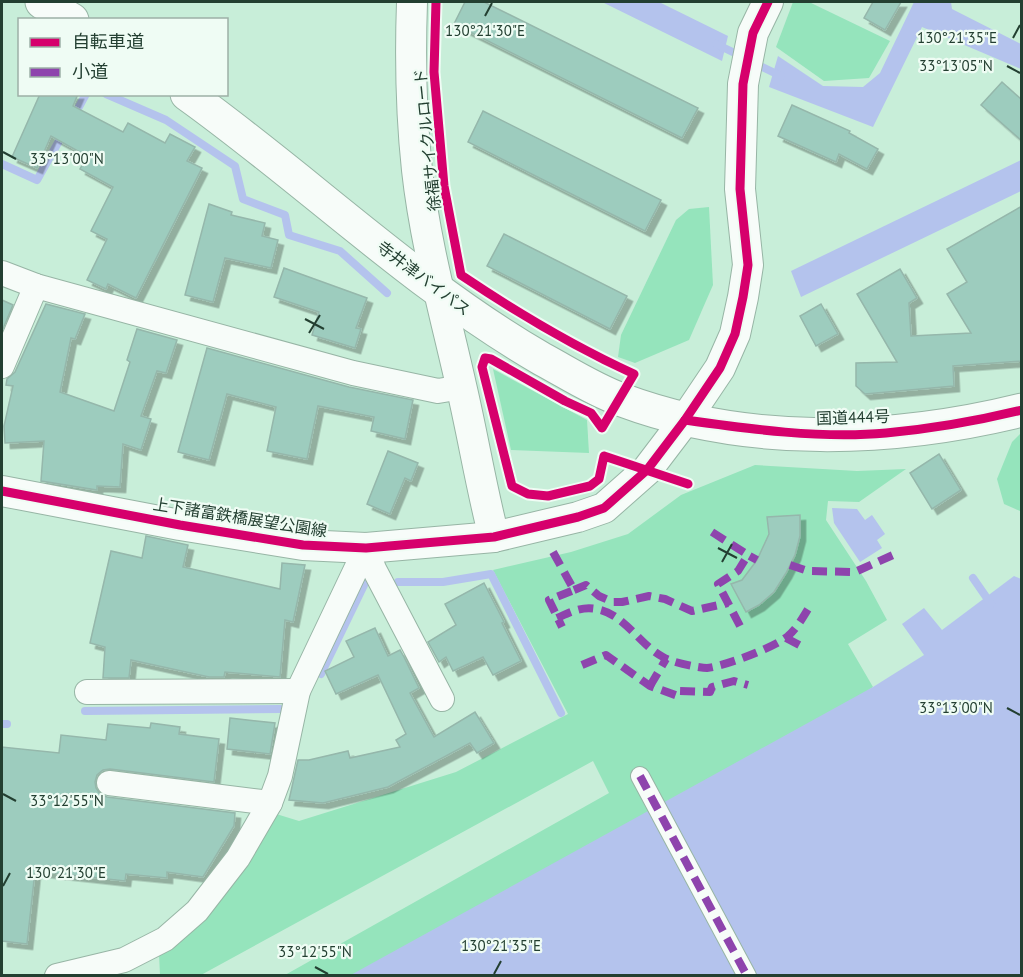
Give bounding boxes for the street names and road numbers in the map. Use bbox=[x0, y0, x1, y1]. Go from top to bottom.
street label: 徐福サイクルロード bbox=[410, 68, 444, 212]
street label: 寺井津バイパス bbox=[373, 236, 475, 320]
street label: 国道444号 bbox=[816, 406, 890, 428]
street label: 上下諸富鉄橋展望公園線 bbox=[152, 493, 328, 541]

